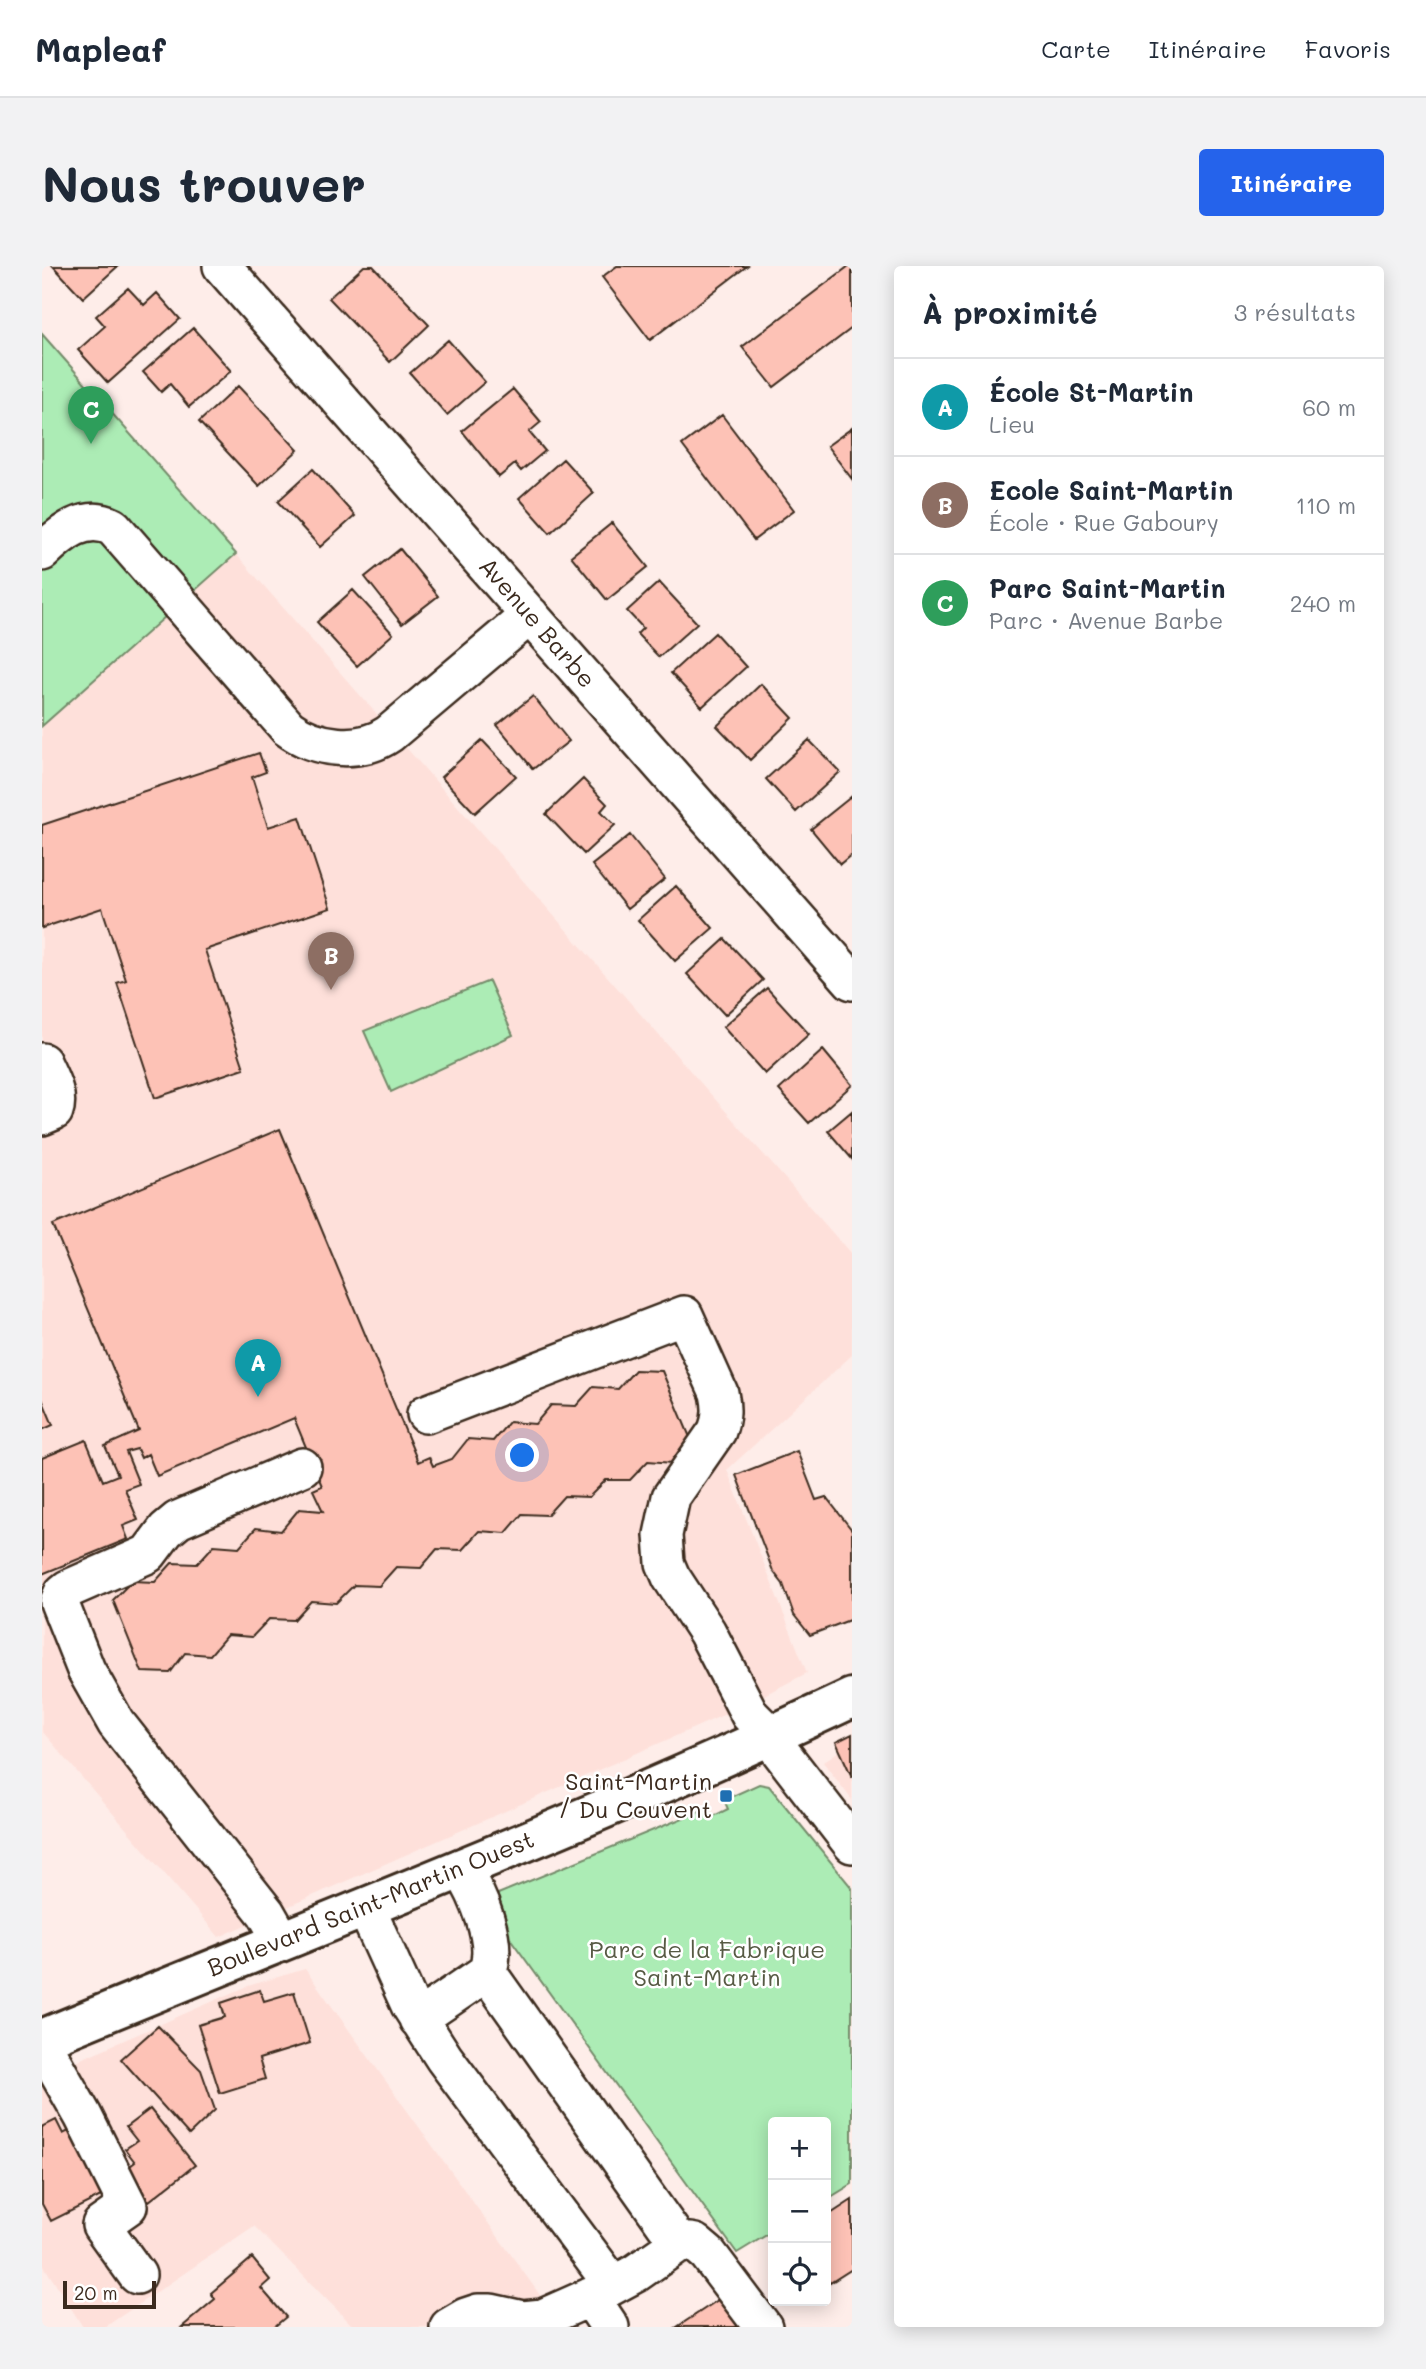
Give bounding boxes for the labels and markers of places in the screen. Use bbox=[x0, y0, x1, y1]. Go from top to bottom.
pin: C bbox=[68, 386, 114, 444]
pin: B bbox=[308, 932, 354, 990]
pin: A bbox=[235, 1339, 281, 1397]
place label: Saint-Martin / Du Couvent bbox=[559, 1765, 712, 1824]
marker: Saint-Martin / Du Couvent bbox=[718, 1788, 734, 1804]

